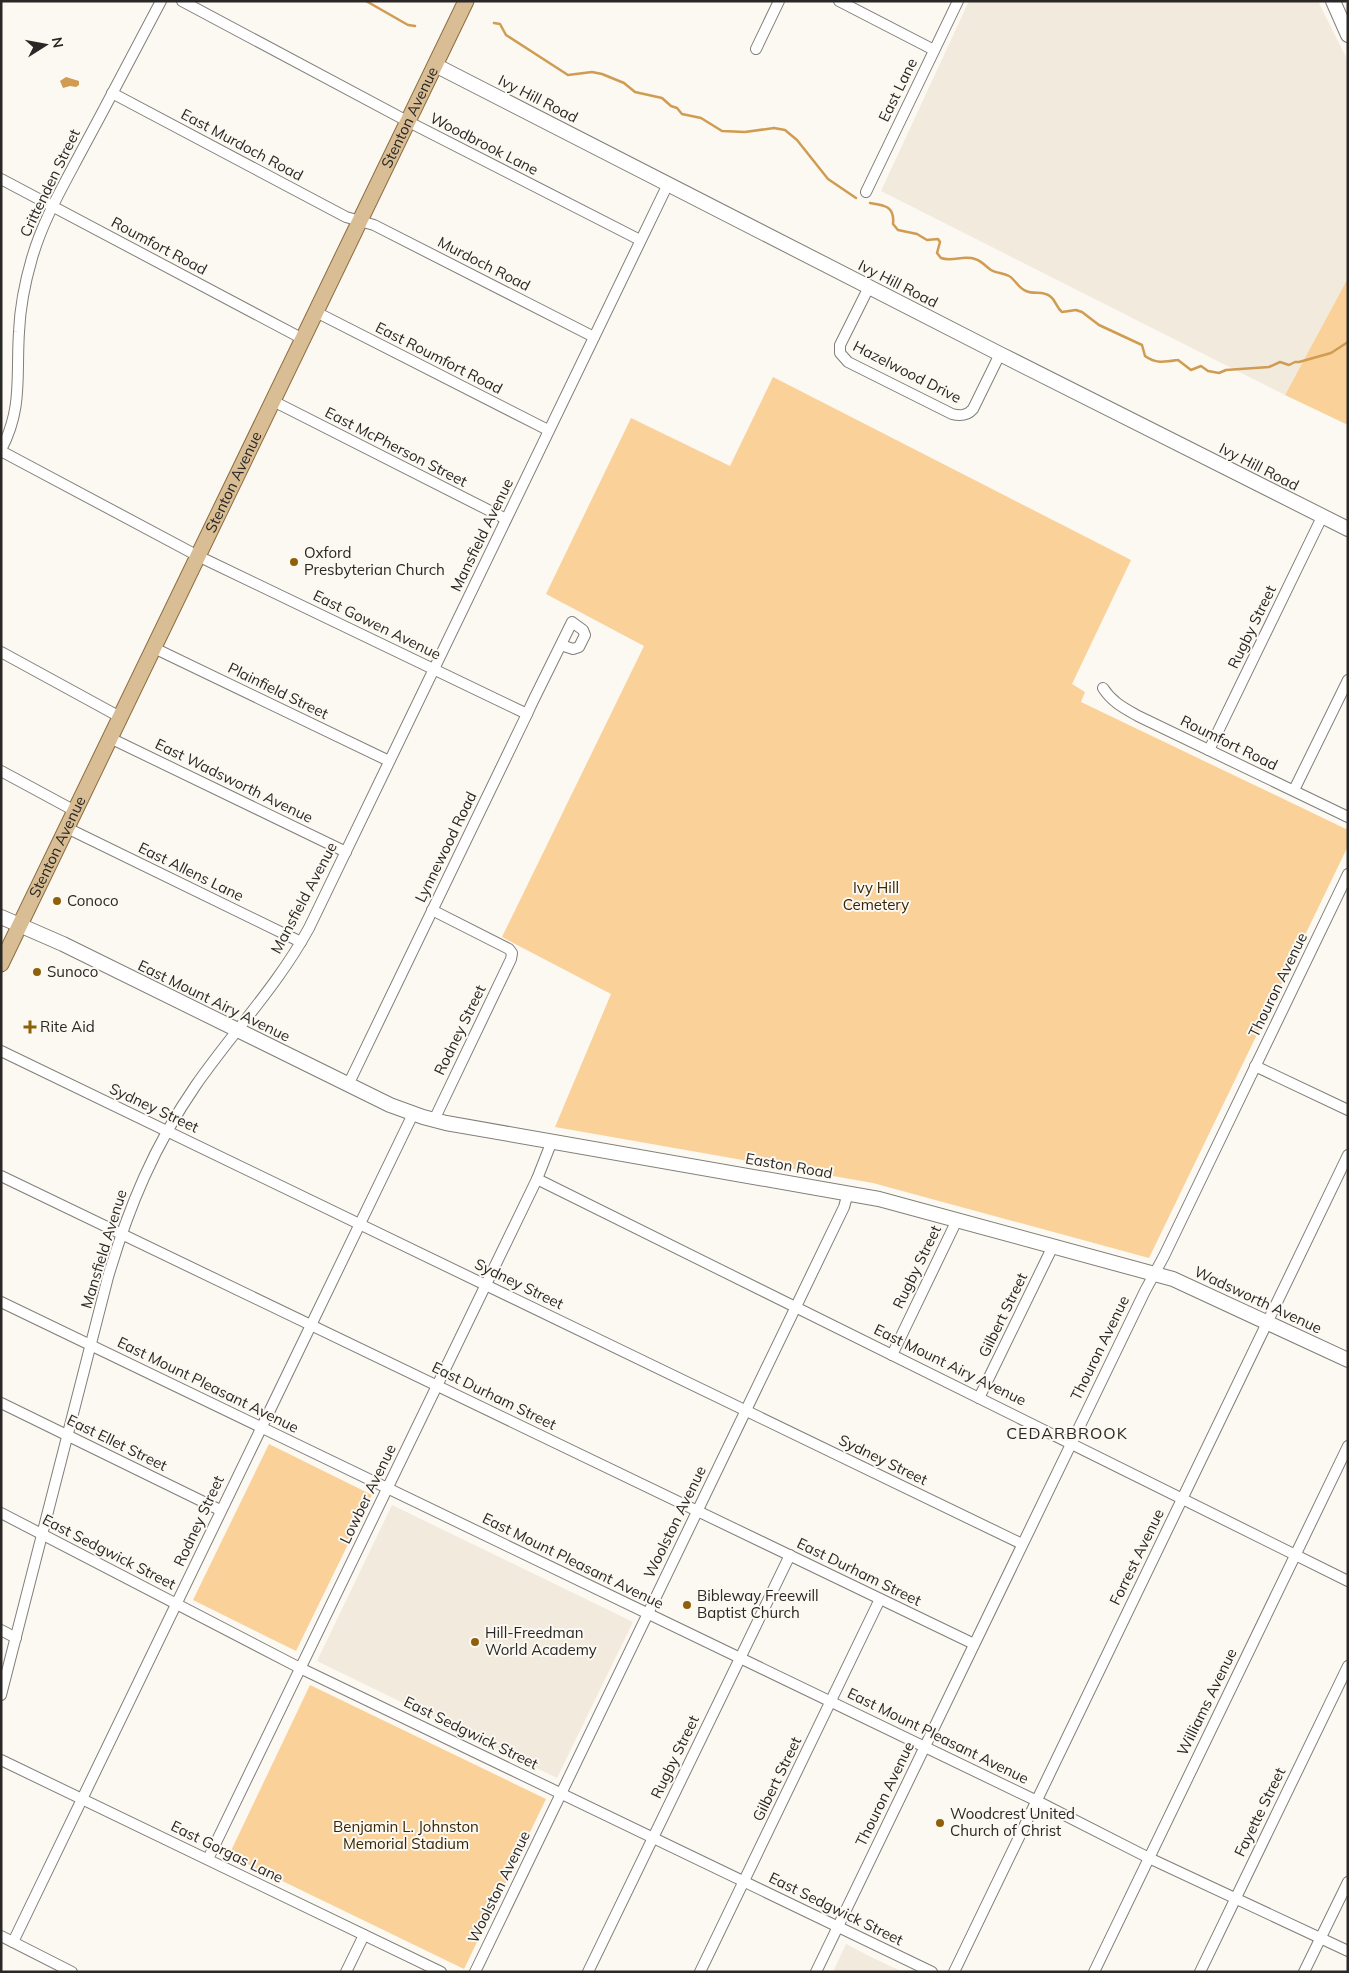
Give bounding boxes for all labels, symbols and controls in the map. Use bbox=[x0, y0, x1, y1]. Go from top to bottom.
north arrow bbox=[20, 20, 70, 70]
text: N bbox=[48, 36, 68, 49]
street label: East Lane bbox=[874, 55, 921, 125]
street label: Stenton Avenue bbox=[377, 64, 442, 171]
street label: Ivy Hill Road bbox=[495, 70, 581, 127]
street label: East Murdoch Road bbox=[178, 104, 307, 185]
street label: Woodbrook Lane bbox=[427, 108, 542, 179]
street label: Crittenden Street bbox=[15, 126, 84, 240]
street label: Roumfort Road bbox=[108, 212, 210, 279]
street label: Murdoch Road bbox=[435, 232, 534, 295]
street label: Ivy Hill Road bbox=[855, 255, 941, 312]
street label: East Roumfort Road bbox=[373, 317, 506, 398]
street label: Hazelwood Drive bbox=[850, 336, 965, 407]
street label: East McPherson Street bbox=[322, 402, 470, 491]
street label: Stenton Avenue bbox=[201, 428, 266, 536]
street label: Ivy Hill Road bbox=[1216, 438, 1302, 495]
street label: Mansfield Avenue bbox=[446, 475, 517, 594]
place label: Oxford Presbyterian Church bbox=[304, 543, 445, 579]
marker: Oxford Presbyterian Church bbox=[288, 556, 300, 568]
street label: Rugby Street bbox=[1223, 582, 1280, 672]
street label: East Gowen Avenue bbox=[310, 585, 444, 664]
street label: Plainfield Street bbox=[225, 658, 332, 723]
street label: Roumfort Road bbox=[1178, 711, 1281, 774]
street label: East Wadsworth Avenue bbox=[152, 734, 316, 827]
street label: Lynnewood Road bbox=[411, 788, 481, 905]
street label: Stenton Avenue bbox=[25, 793, 90, 900]
street label: East Allens Lane bbox=[135, 838, 247, 905]
street label: Mansfield Avenue bbox=[266, 839, 341, 957]
park label: Ivy Hill Cemetery bbox=[843, 878, 909, 914]
place label: Conoco bbox=[67, 891, 119, 910]
marker: Conoco bbox=[51, 895, 63, 907]
street label: Thouron Avenue bbox=[1244, 929, 1311, 1040]
street label: East Mount Airy Avenue bbox=[135, 955, 293, 1046]
place label: Sunoco bbox=[47, 962, 98, 981]
marker: Sunoco bbox=[31, 966, 43, 978]
street label: Rodney Street bbox=[430, 982, 490, 1078]
place label: Rite Aid bbox=[40, 1017, 95, 1036]
marker: Rite Aid bbox=[24, 1021, 36, 1033]
street label: Sydney Street bbox=[107, 1079, 202, 1137]
street label: Easton Road bbox=[744, 1148, 834, 1183]
street label: Mansfield Avenue bbox=[76, 1187, 131, 1311]
street label: Rugby Street bbox=[888, 1222, 945, 1312]
street label: Sydney Street bbox=[472, 1254, 567, 1313]
street label: Wadsworth Avenue bbox=[1191, 1262, 1325, 1337]
street label: Gilbert Street bbox=[974, 1269, 1031, 1360]
street label: Thouron Avenue bbox=[1066, 1292, 1133, 1403]
street label: East Mount Airy Avenue bbox=[871, 1319, 1029, 1410]
street label: East Mount Pleasant Avenue bbox=[114, 1332, 302, 1437]
street label: East Durham Street bbox=[429, 1357, 559, 1434]
street label: East Ellet Street bbox=[64, 1410, 170, 1475]
district label: CEDARBROOK bbox=[1006, 1423, 1128, 1443]
street label: Sydney Street bbox=[836, 1430, 931, 1489]
street label: Lowber Avenue bbox=[335, 1441, 400, 1547]
street label: Woolston Avenue bbox=[639, 1463, 710, 1581]
street label: Rodney Street bbox=[169, 1472, 228, 1569]
street label: Forrest Avenue bbox=[1105, 1506, 1168, 1608]
street label: East Mount Pleasant Avenue bbox=[479, 1508, 667, 1613]
street label: East Sedgwick Street bbox=[39, 1510, 179, 1593]
street label: East Durham Street bbox=[794, 1533, 924, 1610]
place label: Bibleway Freewill Baptist Church bbox=[697, 1586, 819, 1622]
marker: Bibleway Freewill Baptist Church bbox=[681, 1599, 693, 1611]
place label: Hill-Freedman World Academy bbox=[485, 1623, 597, 1659]
marker: Hill-Freedman World Academy bbox=[469, 1636, 481, 1648]
street label: Williams Avenue bbox=[1172, 1645, 1241, 1758]
street label: East Mount Pleasant Avenue bbox=[844, 1683, 1032, 1788]
street label: East Sedgwick Street bbox=[401, 1692, 541, 1773]
street label: Rugby Street bbox=[646, 1712, 703, 1802]
street label: Gilbert Street bbox=[748, 1733, 805, 1824]
street label: Thouron Avenue bbox=[851, 1738, 918, 1849]
street label: Fayette Street bbox=[1230, 1764, 1289, 1859]
place label: Woodcrest United Church of Christ bbox=[950, 1804, 1075, 1840]
street label: East Gorgas Lane bbox=[168, 1816, 286, 1887]
park label: Benjamin L. Johnston Memorial Stadium bbox=[333, 1817, 479, 1853]
marker: Woodcrest United Church of Christ bbox=[934, 1817, 946, 1829]
street label: Woolston Avenue bbox=[463, 1828, 534, 1946]
street label: East Sedgwick Street bbox=[766, 1868, 906, 1949]

